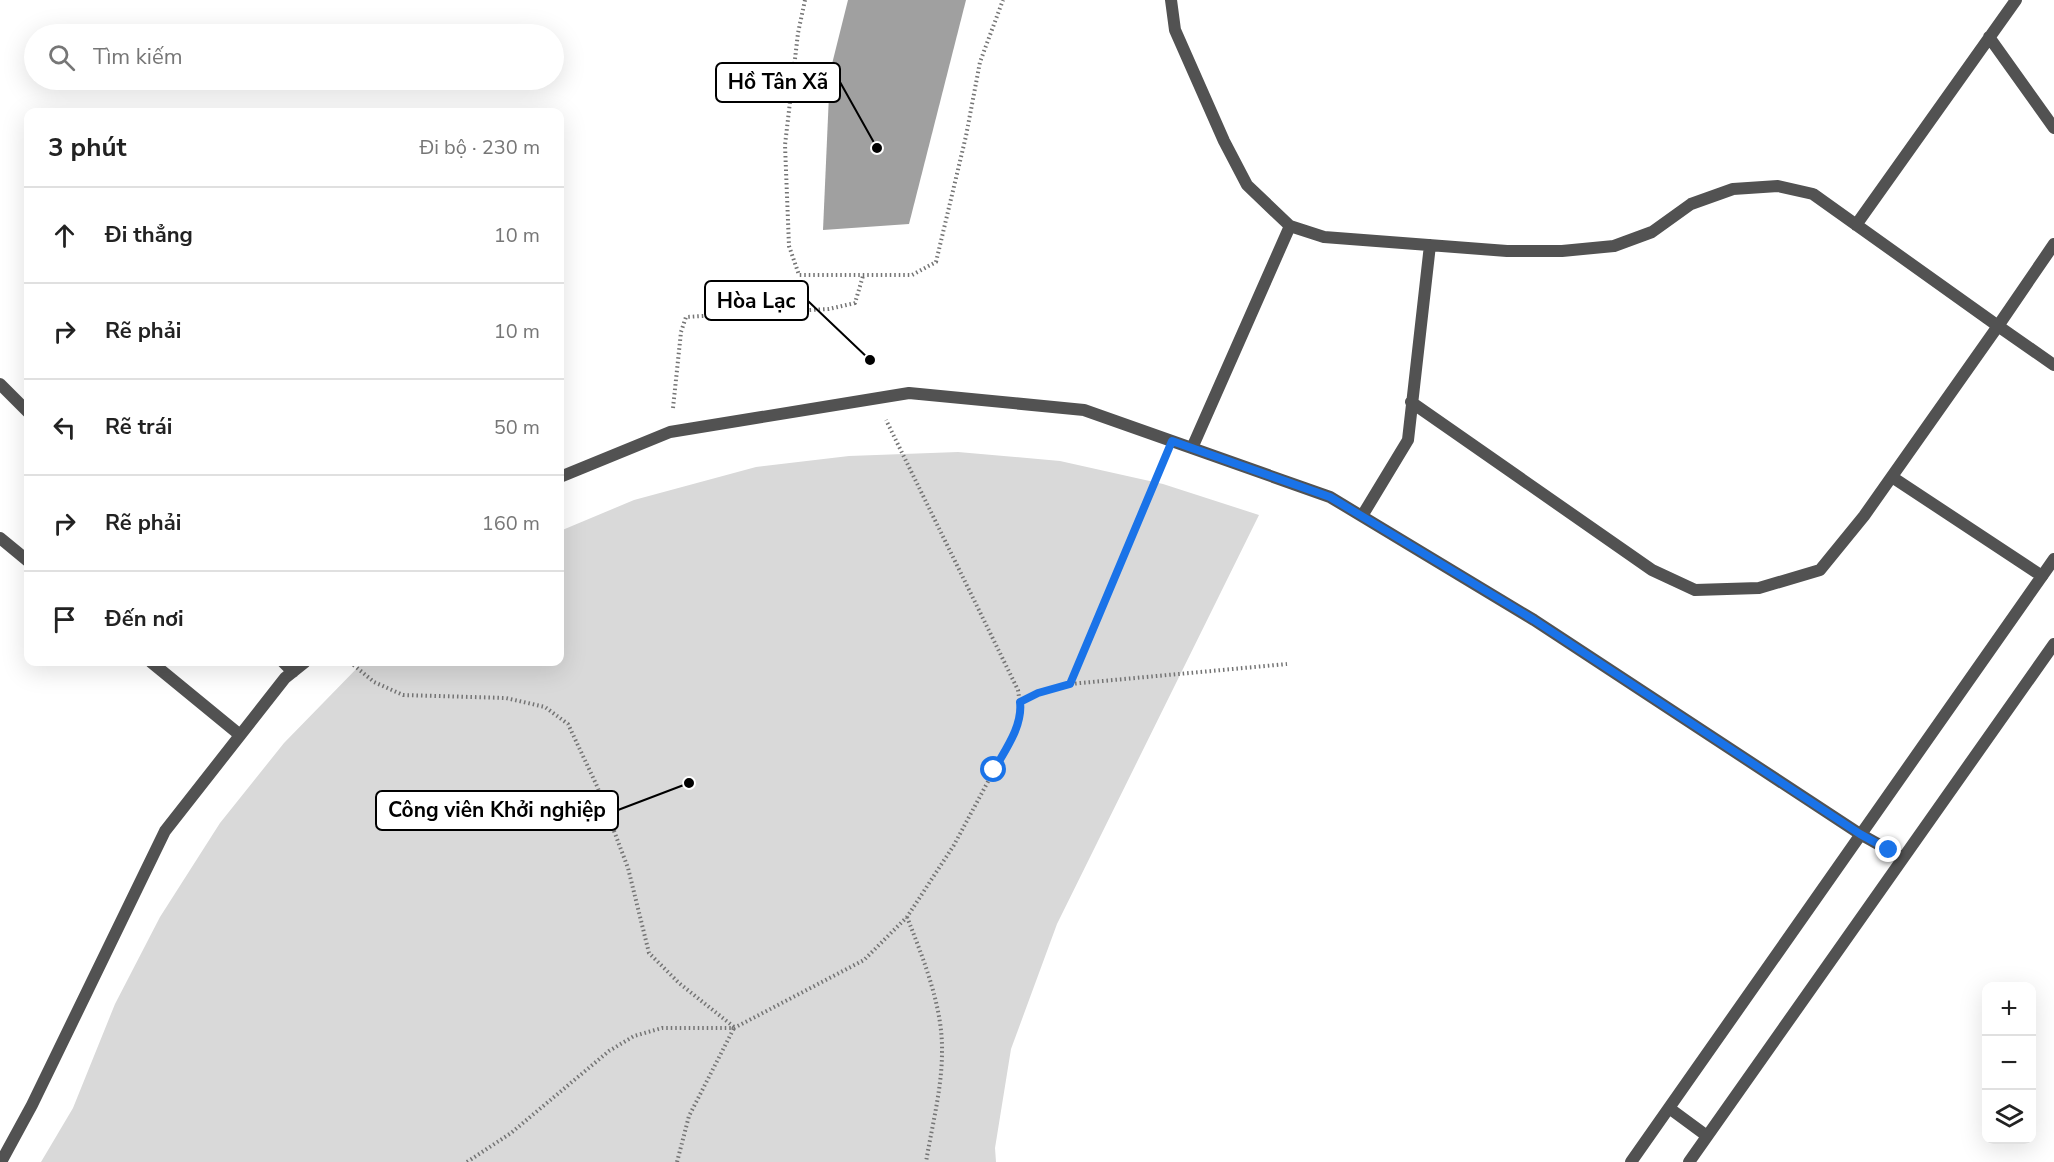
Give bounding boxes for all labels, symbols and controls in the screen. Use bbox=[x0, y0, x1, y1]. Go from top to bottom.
search box bbox=[24, 24, 564, 90]
icon: search bbox=[45, 41, 78, 74]
text: Tìm kiếm bbox=[93, 42, 182, 72]
callout: Hồ Tân Xã bbox=[716, 63, 840, 102]
text: Hồ Tân Xã bbox=[728, 68, 828, 96]
text: 3 phút bbox=[48, 130, 126, 165]
text: Đi bộ · 230 m bbox=[420, 134, 540, 161]
icon: ahead bbox=[48, 219, 81, 252]
text: Đi thẳng bbox=[105, 220, 193, 250]
text: 10 m bbox=[494, 222, 540, 249]
callout: Hòa Lạc bbox=[705, 281, 808, 320]
text: Hòa Lạc bbox=[717, 287, 795, 315]
icon: right bbox=[48, 315, 81, 348]
text: Rẽ phải bbox=[105, 316, 181, 346]
text: 10 m bbox=[494, 318, 540, 345]
icon: left bbox=[48, 411, 81, 444]
text: Rẽ trái bbox=[105, 412, 172, 442]
text: 50 m bbox=[494, 414, 540, 441]
icon: right bbox=[48, 507, 81, 540]
text: Rẽ phải bbox=[105, 508, 181, 538]
text: 160 m bbox=[482, 510, 540, 537]
icon: arrive bbox=[48, 603, 81, 636]
text: Đến nơi bbox=[105, 604, 184, 634]
route start bbox=[980, 756, 1006, 782]
callout: Công viên Khởi nghiệp bbox=[376, 791, 618, 830]
text: Công viên Khởi nghiệp bbox=[388, 796, 606, 824]
route end bbox=[1875, 836, 1901, 862]
map controls bbox=[1982, 982, 2036, 1144]
button: + bbox=[1982, 982, 2036, 1036]
button: − bbox=[1982, 1036, 2036, 1090]
button: layers bbox=[1982, 1090, 2036, 1144]

